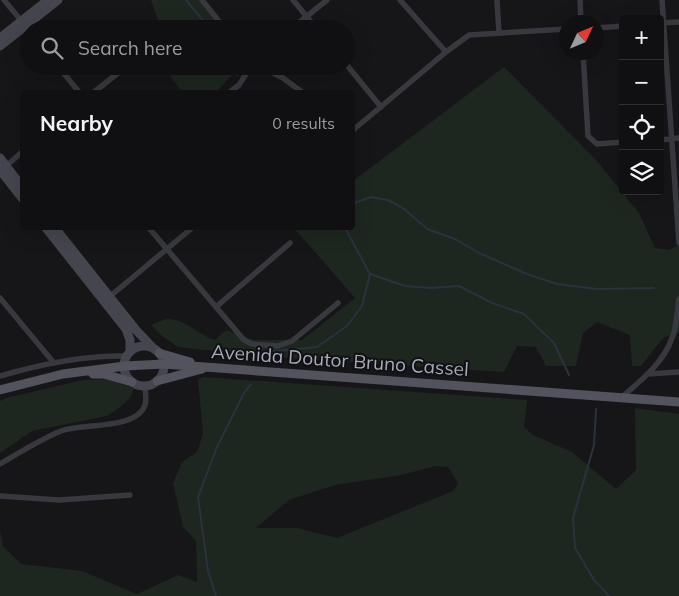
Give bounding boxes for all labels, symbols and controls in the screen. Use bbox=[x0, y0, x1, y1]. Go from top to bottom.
north arrow bbox=[559, 15, 604, 60]
map controls bbox=[619, 15, 664, 195]
button: + bbox=[619, 15, 664, 60]
search box bbox=[20, 20, 355, 75]
icon: search bbox=[38, 34, 66, 62]
text: Search here bbox=[78, 36, 182, 60]
button: − bbox=[619, 60, 664, 105]
button: locate bbox=[619, 105, 664, 150]
text: Nearby bbox=[40, 110, 113, 136]
text: 0 results bbox=[272, 113, 335, 133]
button: layers bbox=[619, 150, 664, 195]
street label: Avenida Doutor Bruno Cassel bbox=[211, 339, 469, 381]

